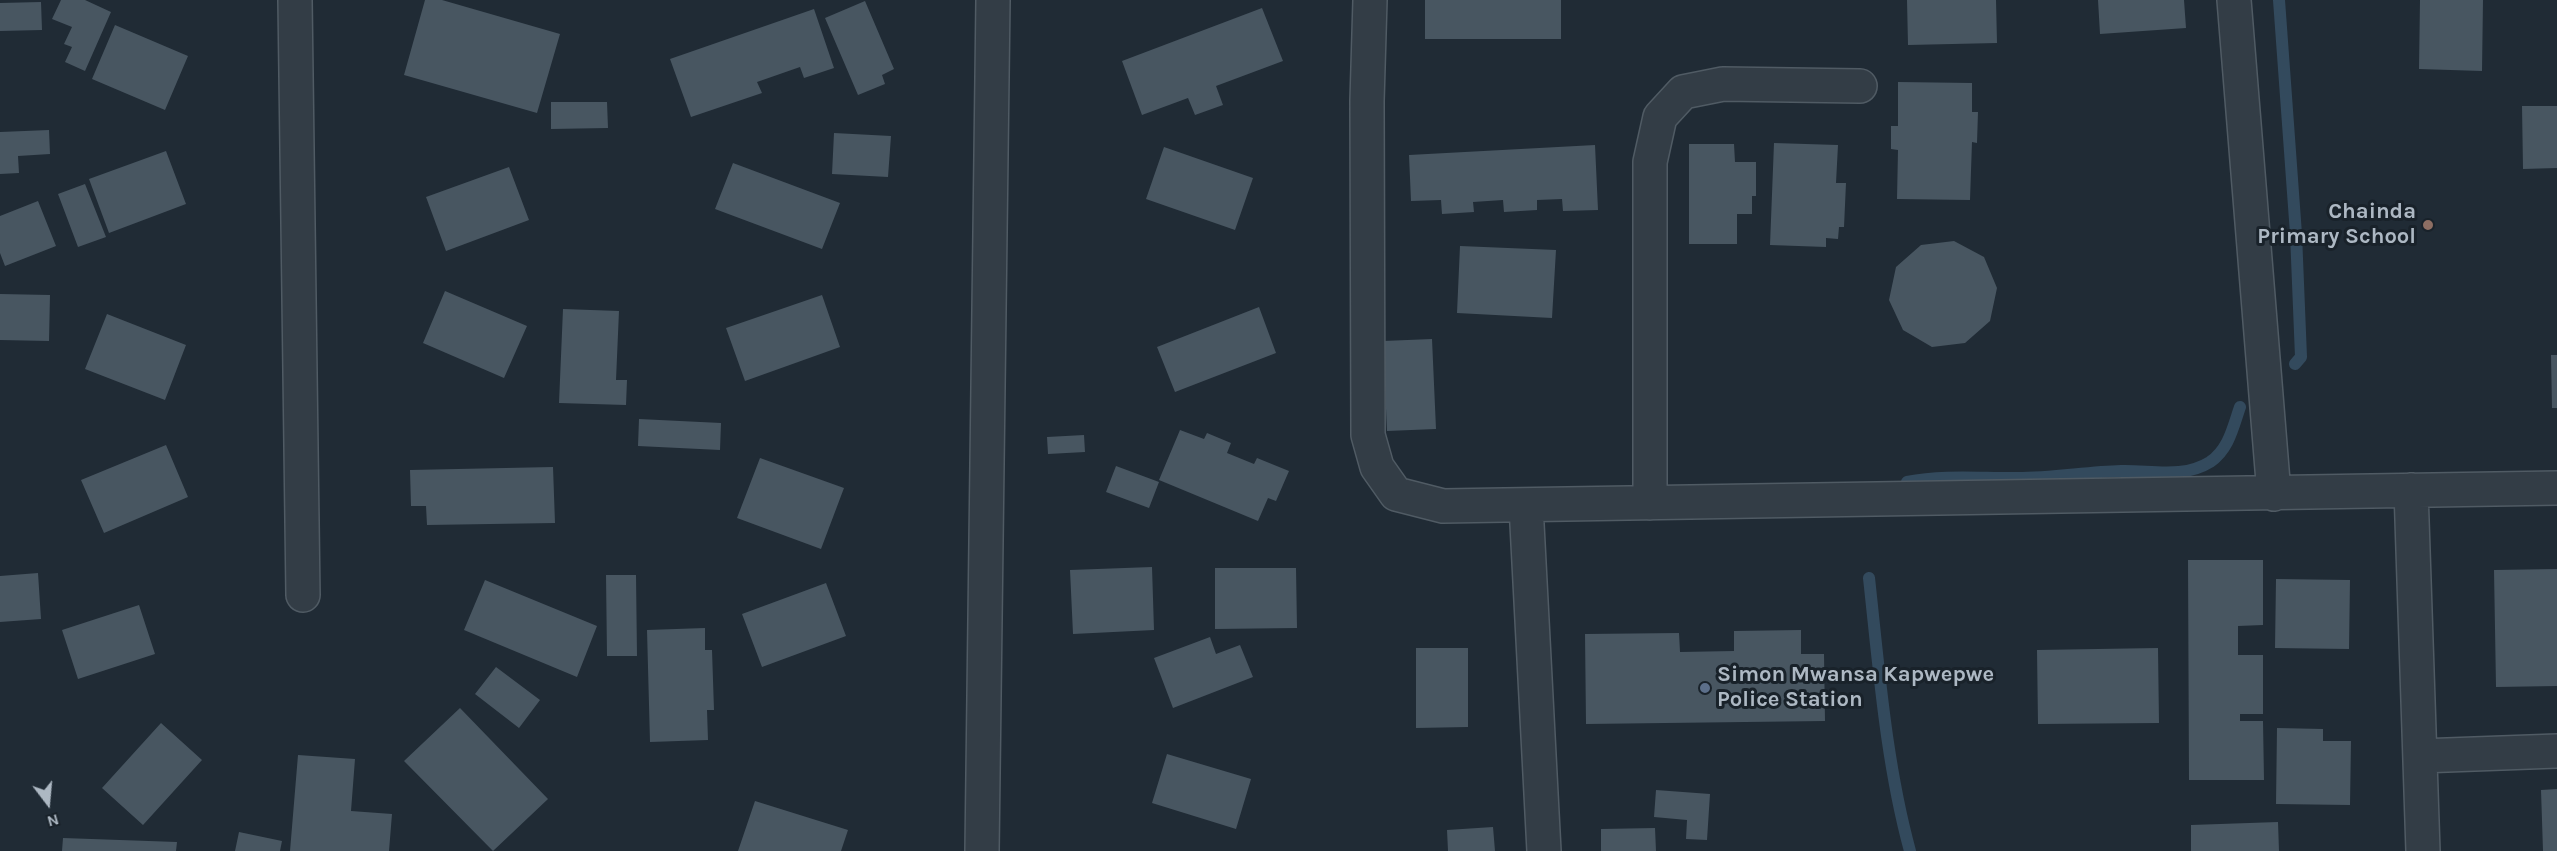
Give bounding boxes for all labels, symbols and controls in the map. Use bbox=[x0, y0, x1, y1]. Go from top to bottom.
place label: Chainda Primary School bbox=[2257, 199, 2416, 250]
marker: Chainda Primary School bbox=[2421, 218, 2435, 232]
place label: Simon Mwansa Kapwepwe Police Station bbox=[1717, 662, 1994, 714]
marker: Simon Mwansa Kapwepwe Police Station bbox=[1698, 681, 1712, 695]
north arrow bbox=[18, 773, 78, 833]
text: N bbox=[45, 810, 61, 831]

